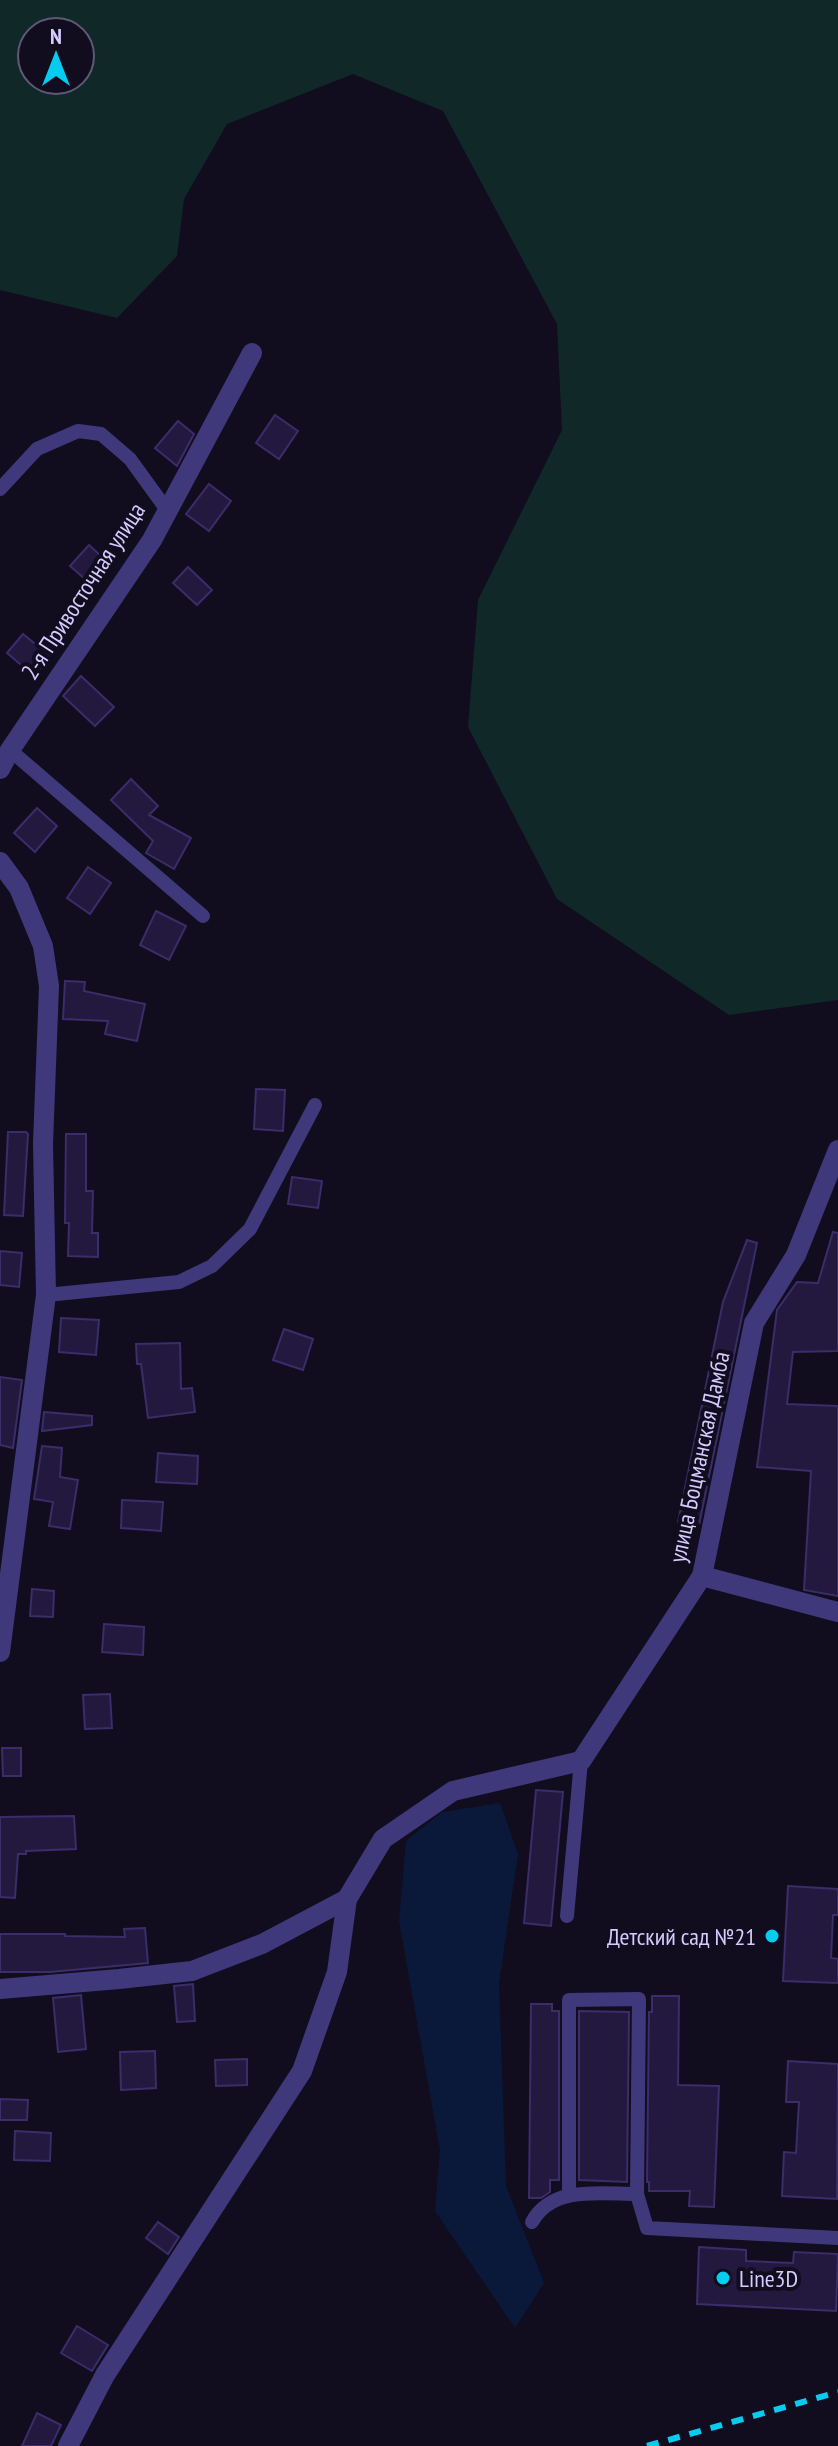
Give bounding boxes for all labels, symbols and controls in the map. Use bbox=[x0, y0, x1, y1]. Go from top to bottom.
north arrow bbox=[16, 16, 96, 96]
text: N bbox=[50, 22, 62, 50]
street label: 2-я Привосточная улица bbox=[14, 497, 152, 685]
street label: улица Боцманская Дамба bbox=[661, 1349, 737, 1565]
place label: Детский сад №21 bbox=[607, 1921, 756, 1952]
marker: Детский сад №21 bbox=[763, 1927, 781, 1945]
place label: Line3D bbox=[739, 2263, 798, 2294]
marker: Line3D bbox=[714, 2269, 732, 2287]

